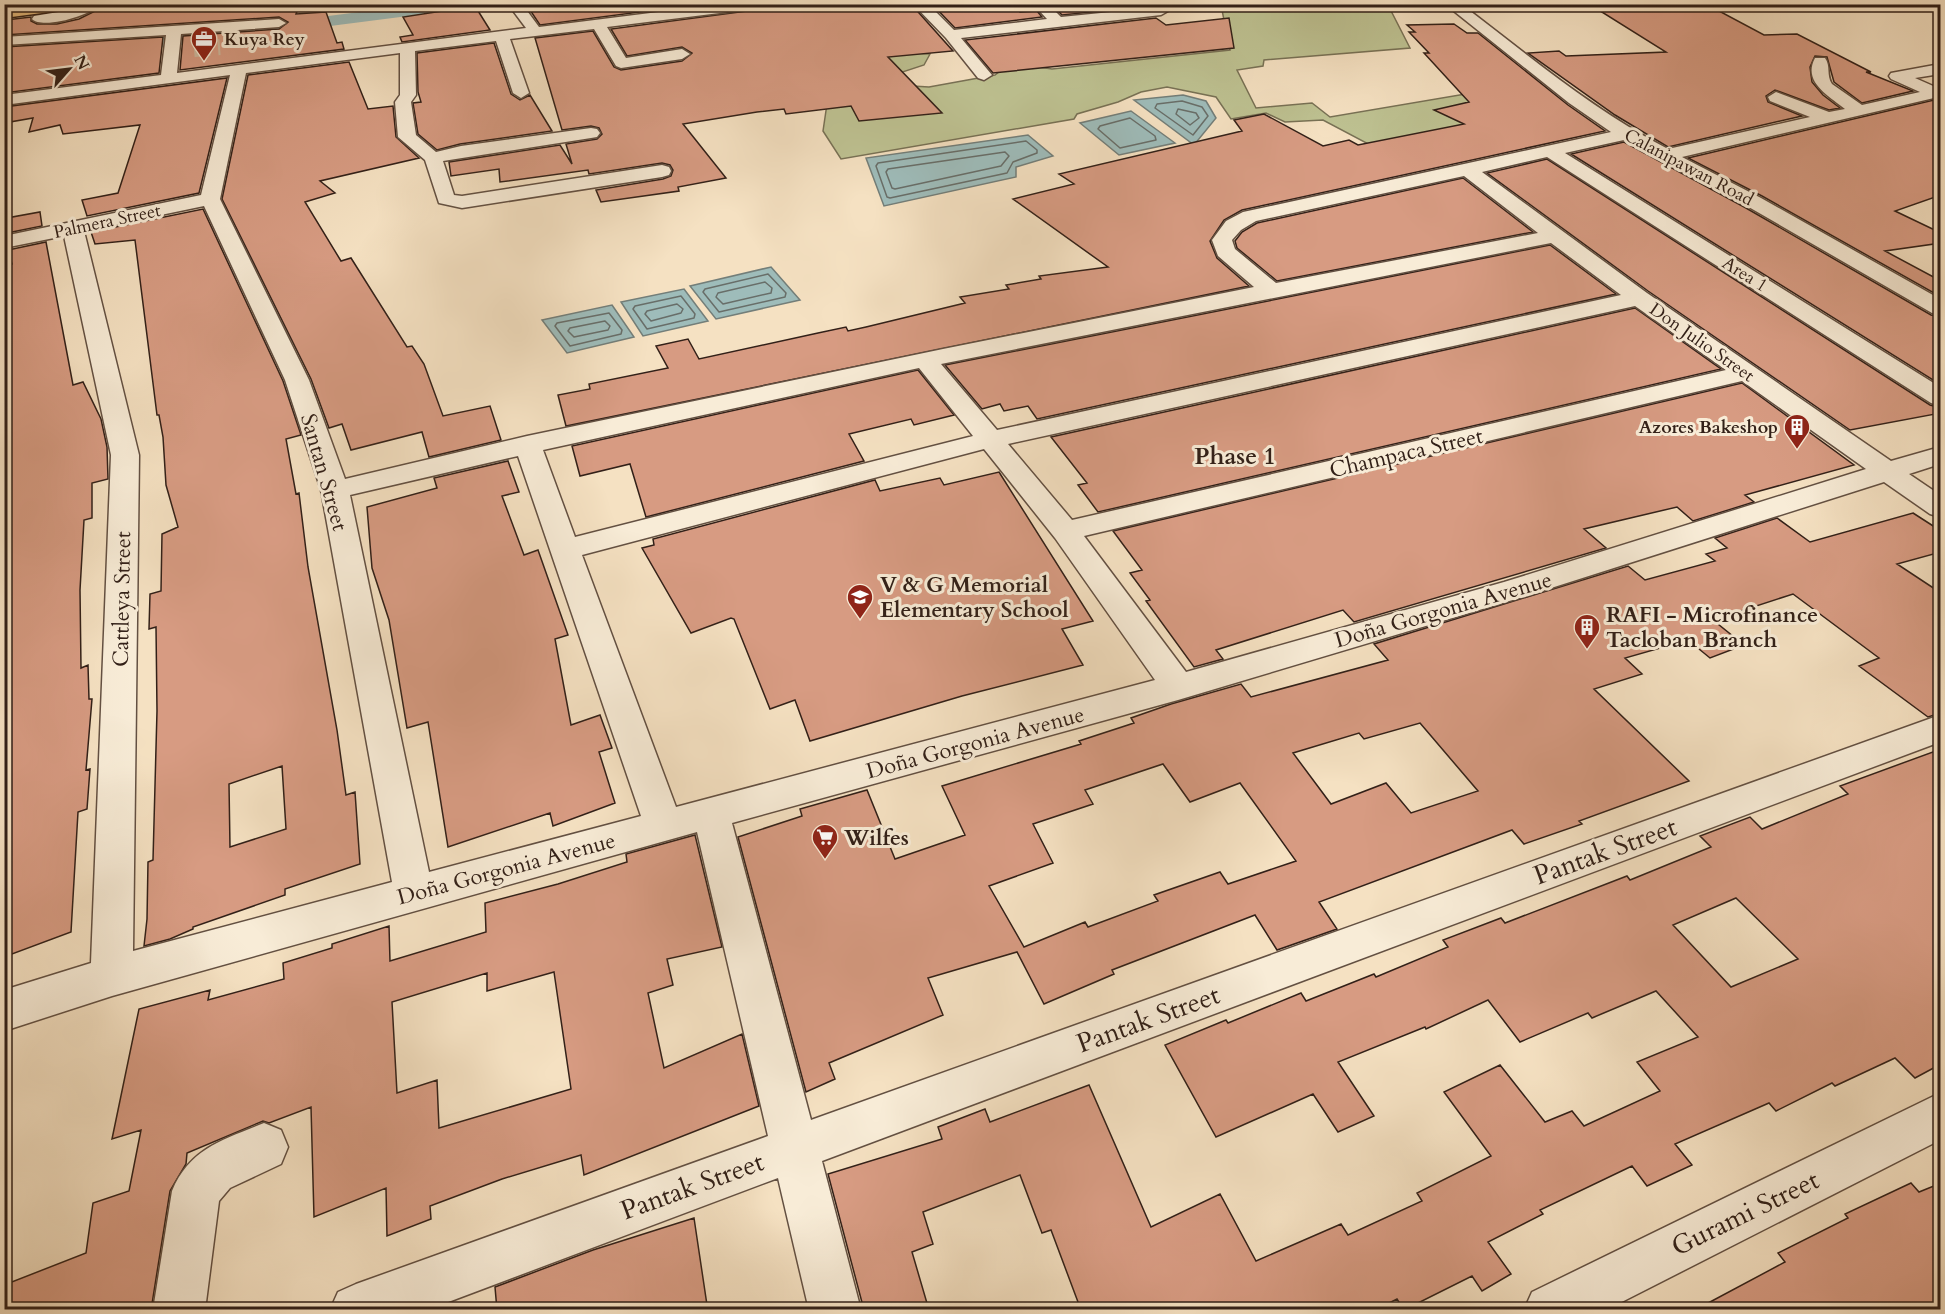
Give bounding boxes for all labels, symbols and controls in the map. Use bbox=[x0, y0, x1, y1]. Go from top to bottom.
office icon: Kuya Rey bbox=[189, 24, 219, 62]
place label: Kuya Rey bbox=[224, 27, 306, 52]
north arrow bbox=[39, 39, 99, 99]
text: N bbox=[68, 51, 94, 74]
street label: Calanipawan Road bbox=[1620, 123, 1758, 212]
street label: Palmera Street bbox=[51, 198, 163, 245]
street label: Area 1 bbox=[1717, 251, 1772, 298]
street label: Don Julio Street bbox=[1644, 297, 1759, 388]
street label: Santan Street bbox=[293, 410, 355, 535]
building icon: Azores Bakeshop bbox=[1782, 412, 1812, 450]
place label: Azores Bakeshop bbox=[1639, 415, 1778, 440]
street label: Champaca Street bbox=[1327, 421, 1486, 485]
district label: Phase 1 bbox=[1194, 440, 1276, 473]
street label: Cattleya Street bbox=[106, 531, 138, 667]
street label: Doña Gorgonia Avenue bbox=[1331, 565, 1555, 655]
place label: V & G Memorial Elementary School bbox=[880, 570, 1069, 625]
school or university icon: V & G Memorial Elementary School bbox=[845, 582, 875, 620]
place label: RAFI - Microfinance Tacloban Branch bbox=[1606, 600, 1818, 655]
building icon: RAFI - Microfinance Tacloban Branch bbox=[1572, 612, 1602, 650]
street label: Doña Gorgonia Avenue bbox=[863, 699, 1088, 787]
street label: Pantak Street bbox=[1528, 808, 1682, 894]
supermarket icon: Wilfes bbox=[810, 822, 840, 860]
place label: Wilfes bbox=[843, 823, 909, 853]
street label: Doña Gorgonia Avenue bbox=[394, 825, 619, 913]
street label: Pantak Street bbox=[1071, 976, 1225, 1062]
street label: Pantak Street bbox=[615, 1143, 769, 1229]
street label: Gurami Street bbox=[1665, 1161, 1826, 1265]

